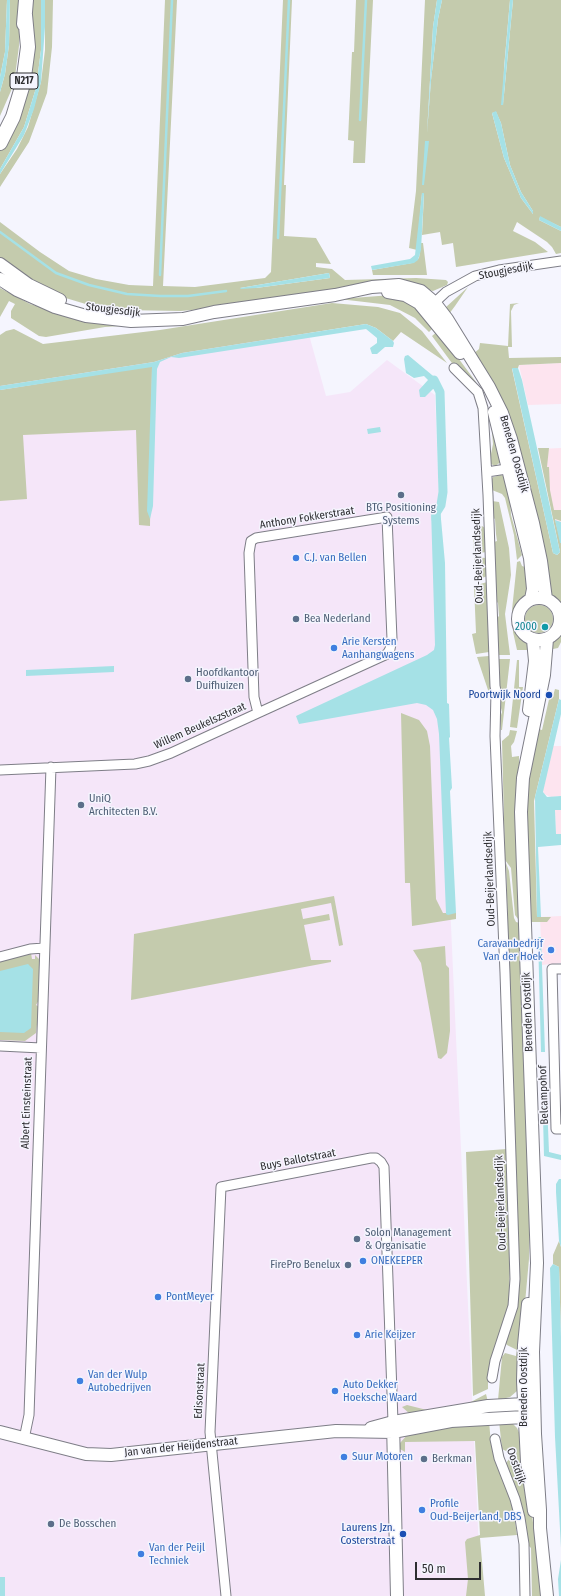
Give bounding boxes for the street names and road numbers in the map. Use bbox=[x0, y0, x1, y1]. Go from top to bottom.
road number: N217 bbox=[10, 73, 38, 89]
street label: Stougjesdijk bbox=[478, 259, 534, 283]
street label: Stougjesdijk bbox=[85, 300, 141, 320]
street label: Beneden Oostdijk bbox=[497, 414, 531, 494]
street label: Anthony Fokkerstraat bbox=[259, 504, 355, 532]
street label: Oud-Beijerlandsedijk bbox=[470, 508, 486, 604]
street label: Willem Beukelszstraat bbox=[152, 700, 248, 752]
street label: Oud-Beijerlandsedijk bbox=[482, 831, 498, 927]
street label: Beneden Oostdijk bbox=[520, 972, 536, 1052]
street label: Albert Einsteinstraat bbox=[19, 1057, 35, 1149]
street label: Belcampohof bbox=[536, 1065, 552, 1125]
street label: Buys Ballotstraat bbox=[259, 1146, 337, 1174]
street label: Oud-Beijerlandsedijk bbox=[493, 1155, 509, 1251]
street label: Beneden Oostdijk bbox=[517, 1347, 531, 1427]
street label: Edisonstraat bbox=[192, 1363, 208, 1419]
street label: Jan van der Heijdenstraat bbox=[124, 1434, 238, 1460]
street label: Oostdijk bbox=[503, 1446, 529, 1486]

